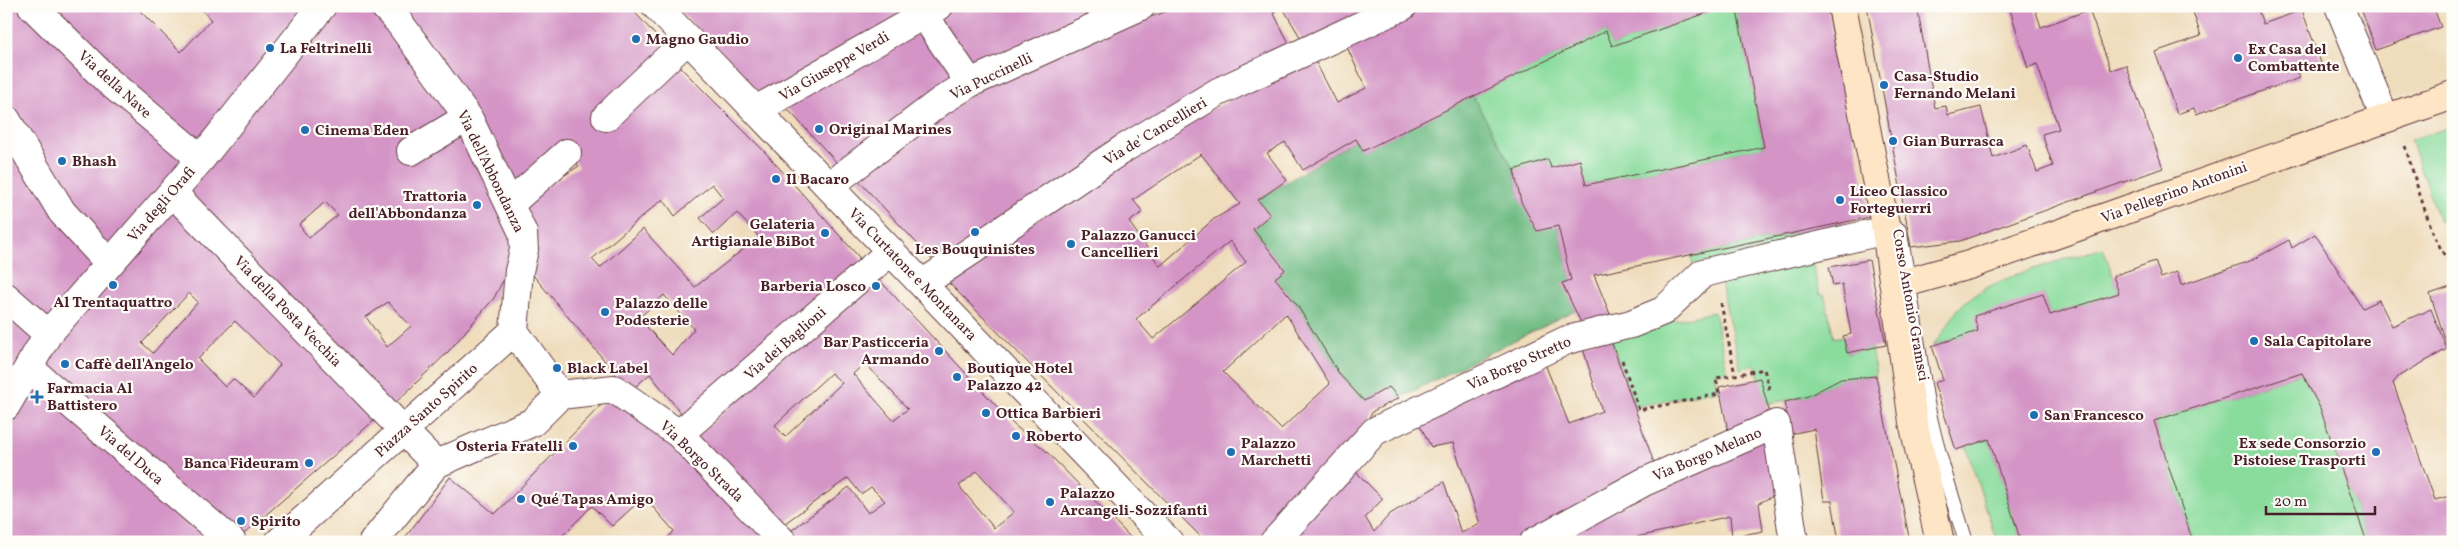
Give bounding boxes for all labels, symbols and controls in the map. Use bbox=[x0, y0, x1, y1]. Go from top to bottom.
street label: Via Giuseppe Verdi bbox=[776, 27, 894, 107]
place label: Magno Gaudio bbox=[646, 30, 749, 51]
marker: Magno Gaudio bbox=[630, 33, 642, 45]
place label: La Feltrinelli bbox=[280, 39, 372, 60]
place label: Ex Casa del Combattente bbox=[2248, 40, 2340, 78]
marker: La Feltrinelli bbox=[264, 42, 276, 54]
street label: Via della Nave bbox=[73, 46, 155, 124]
street label: Via Puccinelli bbox=[947, 48, 1036, 106]
marker: Ex Casa del Combattente bbox=[2232, 52, 2244, 64]
place label: Casa-Studio Fernando Melani bbox=[1894, 67, 2016, 105]
marker: Casa-Studio Fernando Melani bbox=[1878, 79, 1890, 91]
street label: Via de' Cancellieri bbox=[1100, 93, 1211, 171]
street label: Via dell'Abbondanza bbox=[451, 107, 528, 237]
place label: Original Marines bbox=[829, 120, 952, 141]
place label: Cinema Eden bbox=[315, 121, 409, 142]
marker: Original Marines bbox=[813, 123, 825, 135]
marker: Cinema Eden bbox=[299, 124, 311, 136]
place label: Gian Burrasca bbox=[1903, 132, 2004, 153]
marker: Gian Burrasca bbox=[1887, 135, 1899, 147]
place label: Bhash bbox=[72, 152, 117, 173]
marker: Bhash bbox=[56, 155, 68, 167]
street label: Via Pellegrino Antonini bbox=[2099, 157, 2251, 230]
street label: Via degli Orafi bbox=[123, 163, 201, 247]
place label: Il Bacaro bbox=[786, 170, 849, 191]
marker: Il Bacaro bbox=[770, 173, 782, 185]
place label: Liceo Classico Forteguerri bbox=[1850, 182, 1948, 220]
place label: Trattoria dell'Abbondanza bbox=[348, 187, 467, 225]
marker: Liceo Classico Forteguerri bbox=[1834, 194, 1846, 206]
marker: Trattoria dell'Abbondanza bbox=[471, 199, 483, 211]
street label: Via Curtatone e Montanara bbox=[843, 204, 981, 346]
place label: Gelateria Artigianale BiBot bbox=[691, 215, 815, 253]
marker: Les Bouquinistes bbox=[969, 226, 981, 238]
place label: Palazzo Ganucci Cancellieri bbox=[1081, 226, 1196, 264]
marker: Gelateria Artigianale BiBot bbox=[819, 227, 831, 239]
street label: Corso Antonio Gramsci bbox=[1886, 228, 1933, 383]
marker: Palazzo Ganucci Cancellieri bbox=[1065, 238, 1077, 250]
place label: Les Bouquinistes bbox=[915, 240, 1035, 261]
street label: Via della Posta Vecchia bbox=[228, 252, 346, 372]
place label: Barberia Losco bbox=[760, 277, 866, 298]
marker: Al Trentaquattro bbox=[107, 279, 119, 291]
marker: Barberia Losco bbox=[870, 280, 882, 292]
place label: Al Trentaquattro bbox=[54, 293, 173, 314]
place label: Palazzo delle Podesterie bbox=[615, 294, 708, 332]
street label: Via dei Baglioni bbox=[740, 303, 832, 386]
marker: Palazzo delle Podesterie bbox=[599, 306, 611, 318]
street label: Via Borgo Stretto bbox=[1464, 332, 1575, 397]
place label: Sala Capitolare bbox=[2264, 332, 2372, 353]
place label: Bar Pasticceria Armando bbox=[823, 333, 929, 371]
marker: Sala Capitolare bbox=[2248, 335, 2260, 347]
marker: Bar Pasticceria Armando bbox=[933, 345, 945, 357]
place label: Caffè dell'Angelo bbox=[75, 355, 194, 376]
marker: Caffè dell'Angelo bbox=[59, 358, 71, 370]
street label: Piazza Santo Spirito bbox=[371, 359, 483, 463]
place label: Black Label bbox=[567, 359, 648, 380]
place label: Boutique Hotel Palazzo 42 bbox=[967, 359, 1073, 397]
marker: Black Label bbox=[551, 362, 563, 374]
marker: Boutique Hotel Palazzo 42 bbox=[951, 371, 963, 383]
place label: Farmacia Al Battistero bbox=[47, 379, 132, 417]
marker: Farmacia Al Battistero bbox=[31, 391, 43, 403]
place label: Ottica Barbieri bbox=[996, 404, 1101, 425]
place label: San Francesco bbox=[2044, 406, 2144, 427]
marker: Ottica Barbieri bbox=[980, 407, 992, 419]
marker: San Francesco bbox=[2028, 409, 2040, 421]
street label: Via Borgo Strada bbox=[654, 416, 748, 508]
street label: Via del Duca bbox=[92, 422, 168, 491]
street label: Via Borgo Melano bbox=[1650, 423, 1765, 488]
place label: Roberto bbox=[1026, 427, 1083, 448]
marker: Roberto bbox=[1010, 430, 1022, 442]
place label: Palazzo Marchetti bbox=[1241, 434, 1311, 472]
place label: Ex sede Consorzio Pistoiese Trasporti bbox=[2233, 434, 2366, 472]
place label: Osteria Fratelli bbox=[456, 437, 563, 458]
marker: Osteria Fratelli bbox=[567, 440, 579, 452]
marker: Palazzo Marchetti bbox=[1225, 446, 1237, 458]
marker: Ex sede Consorzio Pistoiese Trasporti bbox=[2370, 446, 2382, 458]
place label: Banca Fideuram bbox=[184, 454, 299, 475]
marker: Banca Fideuram bbox=[303, 457, 315, 469]
scale bar bbox=[2266, 483, 2375, 515]
place label: Palazzo Arcangeli-Sozzifanti bbox=[1060, 484, 1207, 522]
place label: Qué Tapas Amigo bbox=[531, 490, 654, 511]
text: 20 m bbox=[2274, 492, 2307, 513]
marker: Qué Tapas Amigo bbox=[515, 493, 527, 505]
marker: Palazzo Arcangeli-Sozzifanti bbox=[1044, 496, 1056, 508]
place label: Spirito bbox=[251, 512, 301, 533]
marker: Spirito bbox=[235, 515, 247, 527]

